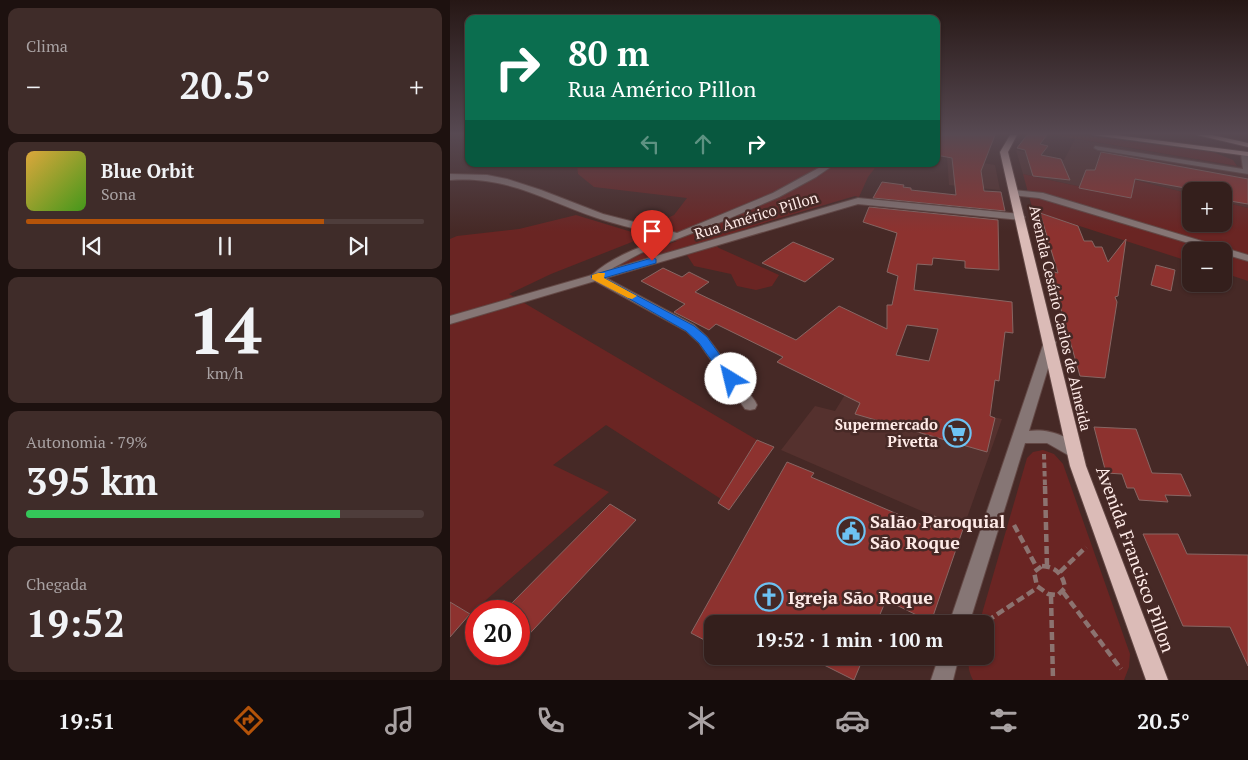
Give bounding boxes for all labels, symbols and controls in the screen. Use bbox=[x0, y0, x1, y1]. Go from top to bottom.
text: 80 m bbox=[568, 30, 649, 76]
text: Clima bbox=[26, 35, 68, 57]
icon: right bbox=[485, 35, 550, 100]
text: 20.5° bbox=[179, 60, 271, 110]
text: − bbox=[26, 68, 41, 105]
text: + bbox=[409, 68, 424, 105]
text: Rua Américo Pillon bbox=[568, 74, 756, 103]
icon: left bbox=[636, 130, 664, 158]
icon: ahead bbox=[689, 130, 717, 158]
icon: right bbox=[742, 130, 770, 158]
text: Blue Orbit bbox=[101, 158, 194, 183]
map controls bbox=[1182, 182, 1232, 292]
button: + bbox=[1182, 182, 1232, 232]
text: Sona bbox=[101, 183, 136, 205]
street label: Rua Américo Pillon bbox=[692, 187, 820, 243]
street label: Avenida Cesário Carlos de Almeida bbox=[1025, 203, 1097, 433]
pin bbox=[631, 210, 673, 261]
icon: arrive bbox=[638, 217, 666, 245]
icon: previous bbox=[78, 232, 106, 260]
icon: pause bbox=[211, 232, 239, 260]
icon: next bbox=[344, 232, 372, 260]
button: − bbox=[1182, 242, 1232, 292]
text: 14 bbox=[188, 286, 262, 373]
position arrow bbox=[704, 352, 756, 404]
text: km/h bbox=[207, 362, 243, 384]
place label: Supermercado Pivetta bbox=[835, 414, 939, 451]
supermarket icon: Supermercado Pivetta bbox=[942, 418, 972, 448]
text: Autonomia · 79% bbox=[26, 431, 148, 453]
text: 395 km bbox=[26, 456, 158, 506]
street label: Avenida Francisco Pillon bbox=[1091, 463, 1181, 656]
place label: Salão Paroquial São Roque bbox=[870, 509, 1005, 554]
public building icon: Salão Paroquial São Roque bbox=[836, 516, 866, 546]
text: Chegada bbox=[26, 573, 87, 595]
church icon: Igreja São Roque bbox=[754, 582, 784, 612]
place label: Igreja São Roque bbox=[788, 585, 933, 609]
text: 19:52 bbox=[26, 598, 125, 648]
speed limit sign: 20 bbox=[465, 600, 530, 665]
text: 19:52 · 1 min · 100 m bbox=[755, 627, 943, 652]
icon: directions bbox=[231, 703, 266, 738]
icon: music bbox=[382, 703, 417, 738]
icon: phone bbox=[533, 703, 568, 738]
icon: climate bbox=[684, 703, 719, 738]
icon: car bbox=[835, 703, 870, 738]
icon: filters bbox=[986, 703, 1021, 738]
text: 19:51 bbox=[58, 706, 115, 735]
text: 20.5° bbox=[1137, 706, 1190, 735]

